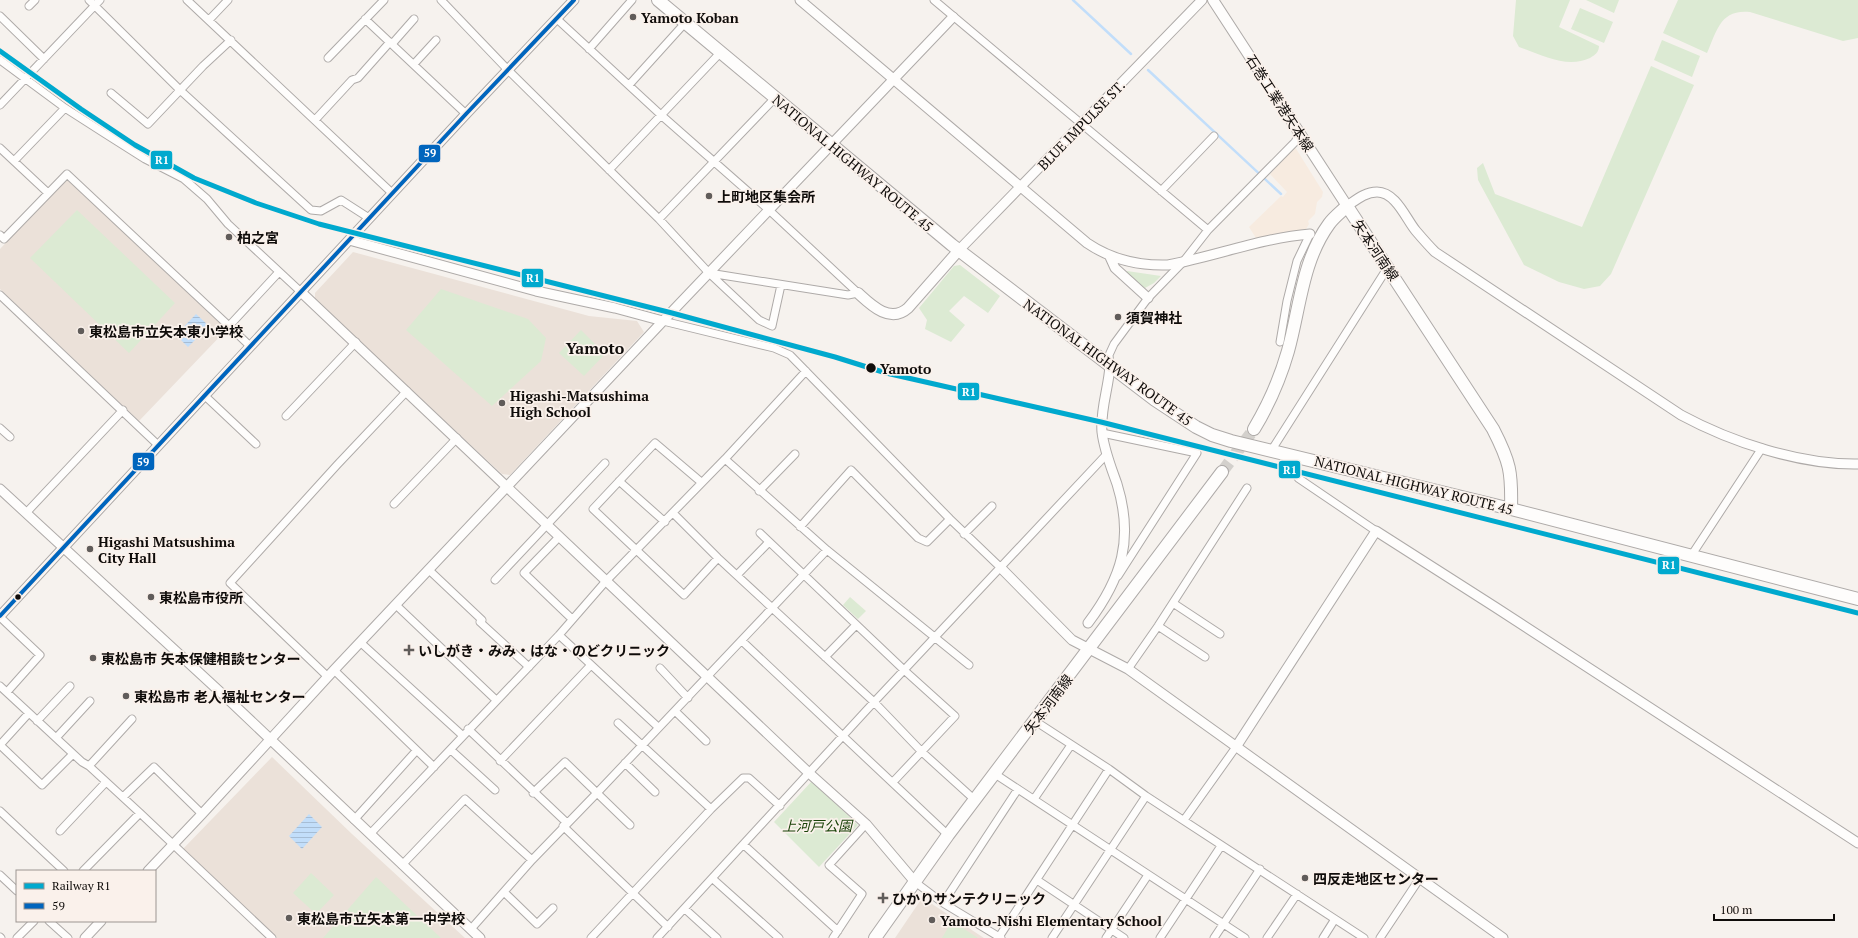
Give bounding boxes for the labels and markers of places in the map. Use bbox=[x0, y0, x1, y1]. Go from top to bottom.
place label: Yamoto Koban bbox=[641, 8, 739, 27]
marker: Yamoto Koban bbox=[628, 12, 638, 22]
place label: 上町地区集会所 bbox=[717, 187, 815, 206]
marker: 上町地区集会所 bbox=[704, 191, 714, 201]
place label: 柏之宮 bbox=[237, 228, 279, 247]
marker: 柏之宮 bbox=[224, 232, 234, 242]
place label: 須賀神社 bbox=[1126, 308, 1182, 327]
marker: 須賀神社 bbox=[1113, 312, 1123, 322]
place label: 東松島市立矢本東小学校 bbox=[89, 322, 243, 341]
marker: 東松島市立矢本東小学校 bbox=[76, 326, 86, 336]
place label: Yamoto bbox=[880, 359, 931, 378]
marker: Yamoto bbox=[864, 361, 878, 375]
place label: Higashi-Matsushima High School bbox=[510, 386, 649, 421]
marker: Higashi-Matsushima High School bbox=[497, 398, 507, 408]
place label: Higashi Matsushima City Hall bbox=[98, 532, 235, 567]
marker: Higashi Matsushima City Hall bbox=[85, 544, 95, 554]
place label: 東松島市役所 bbox=[159, 588, 243, 607]
unlabelled marker bbox=[13, 592, 23, 602]
marker: 東松島市役所 bbox=[146, 592, 156, 602]
place label: いしがき・みみ・はな・のどクリニック bbox=[418, 641, 670, 660]
marker: いしがき・みみ・はな・のどクリニック bbox=[403, 644, 415, 656]
place label: 東松島市 矢本保健相談センター bbox=[101, 649, 301, 668]
marker: 東松島市 矢本保健相談センター bbox=[88, 653, 98, 663]
place label: 東松島市 老人福祉センター bbox=[134, 687, 306, 706]
marker: 東松島市 老人福祉センター bbox=[121, 691, 131, 701]
place label: 四反走地区センター bbox=[1313, 869, 1439, 888]
marker: 四反走地区センター bbox=[1300, 873, 1310, 883]
place label: ひかりサンテクリニック bbox=[892, 889, 1046, 908]
marker: ひかりサンテクリニック bbox=[877, 892, 889, 904]
place label: 東松島市立矢本第一中学校 bbox=[297, 909, 465, 928]
place label: Yamoto-Nishi Elementary School bbox=[940, 911, 1162, 930]
marker: 東松島市立矢本第一中学校 bbox=[284, 913, 294, 923]
marker: Yamoto-Nishi Elementary School bbox=[927, 915, 937, 925]

